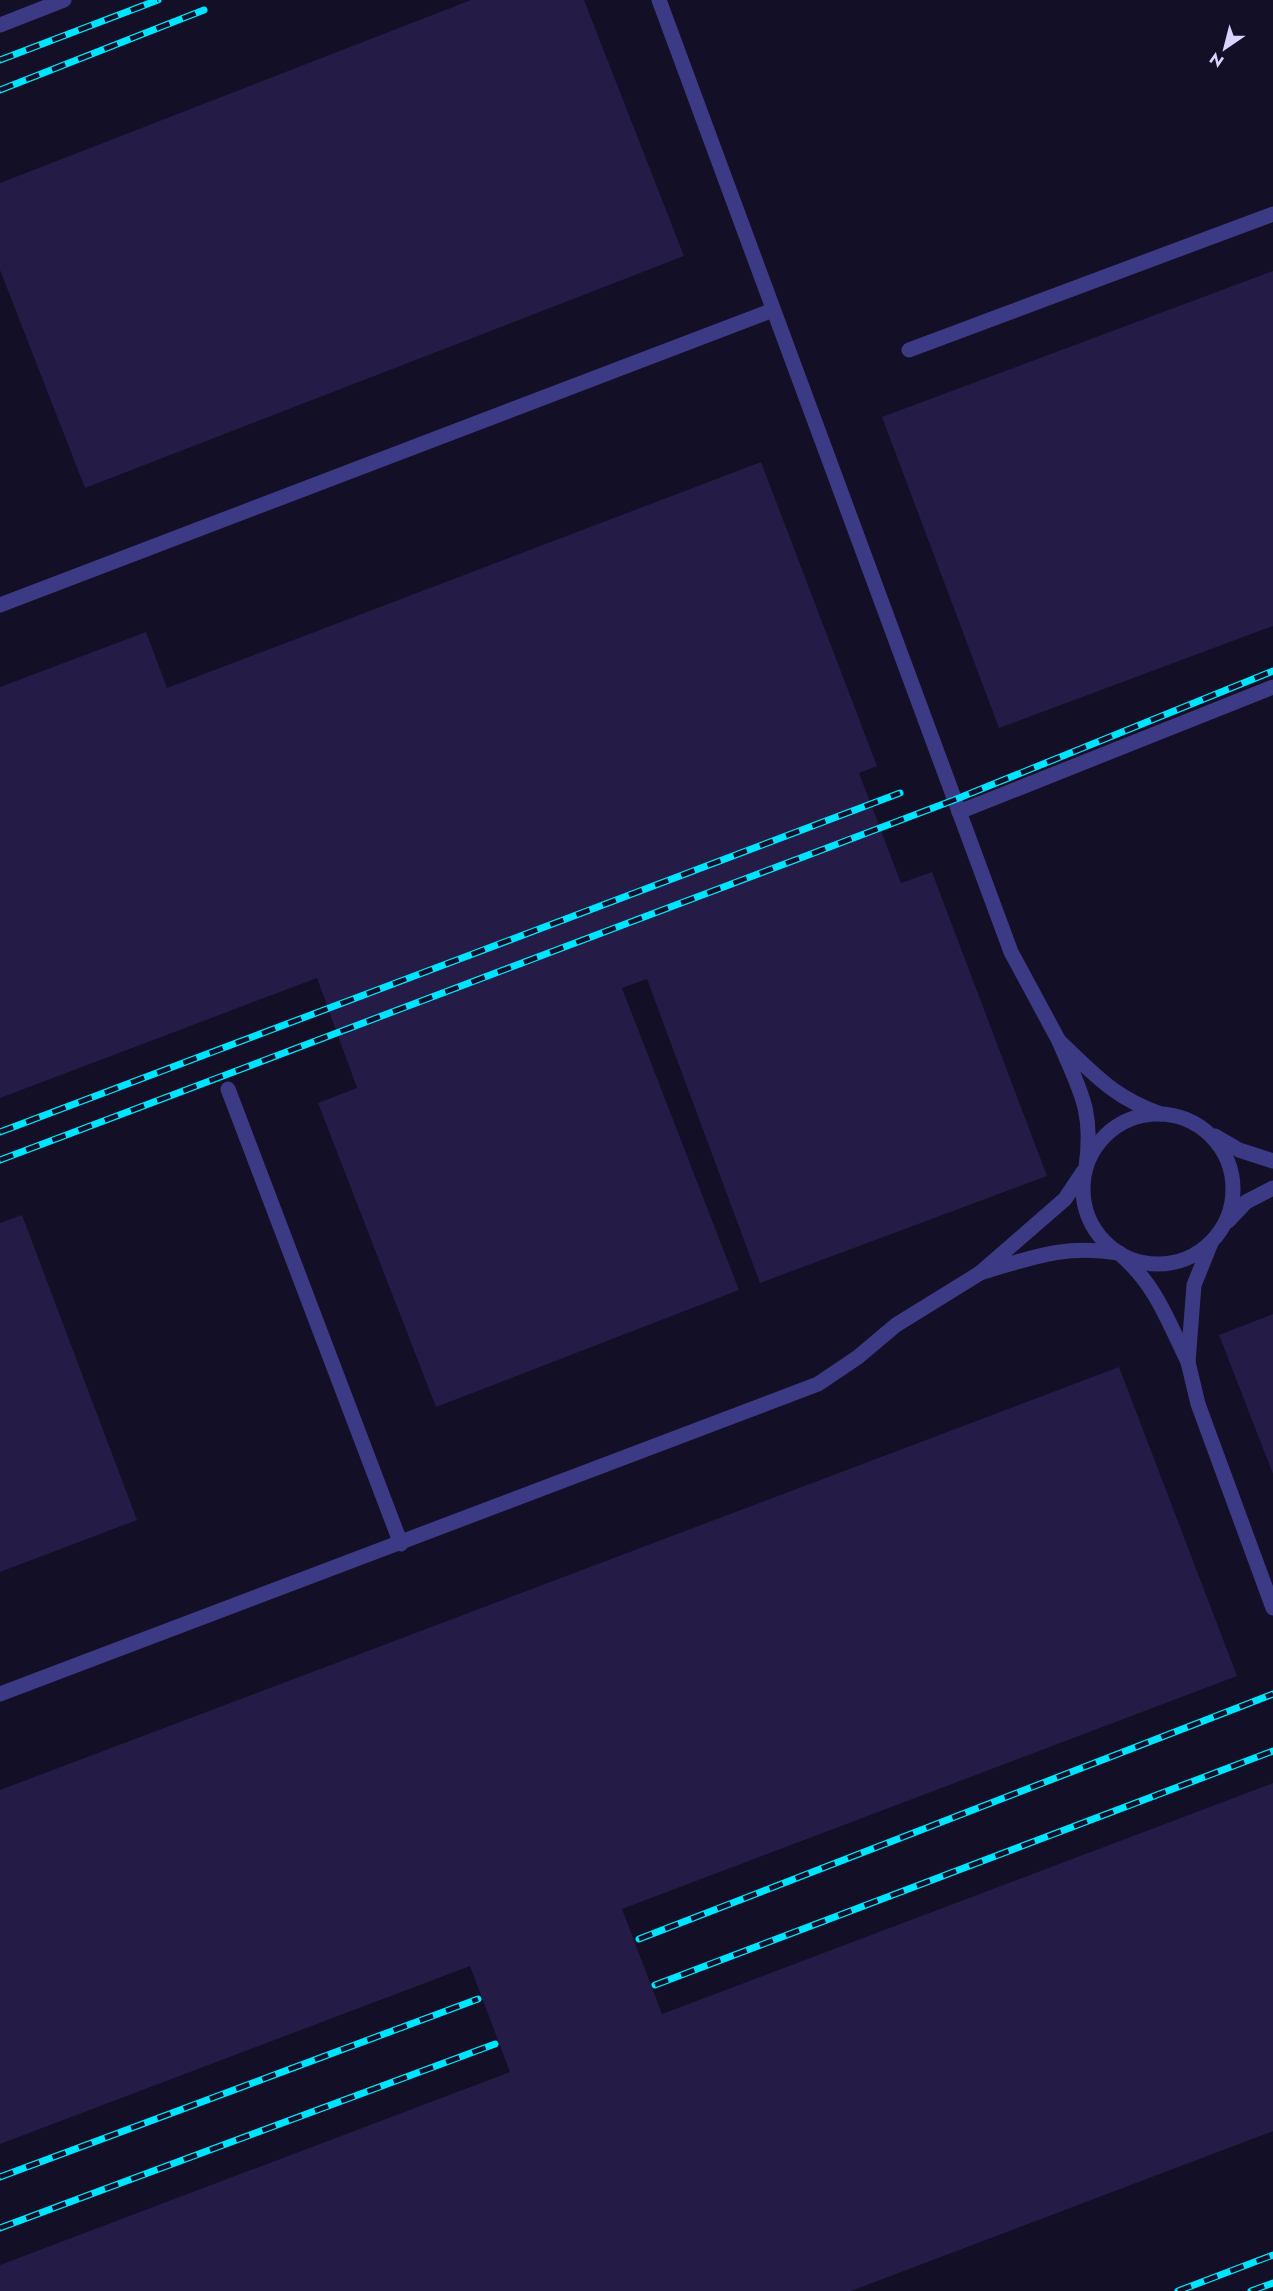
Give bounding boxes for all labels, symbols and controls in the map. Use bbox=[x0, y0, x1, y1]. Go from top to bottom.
north arrow bbox=[1195, 18, 1255, 78]
text: N bbox=[1205, 47, 1228, 73]

